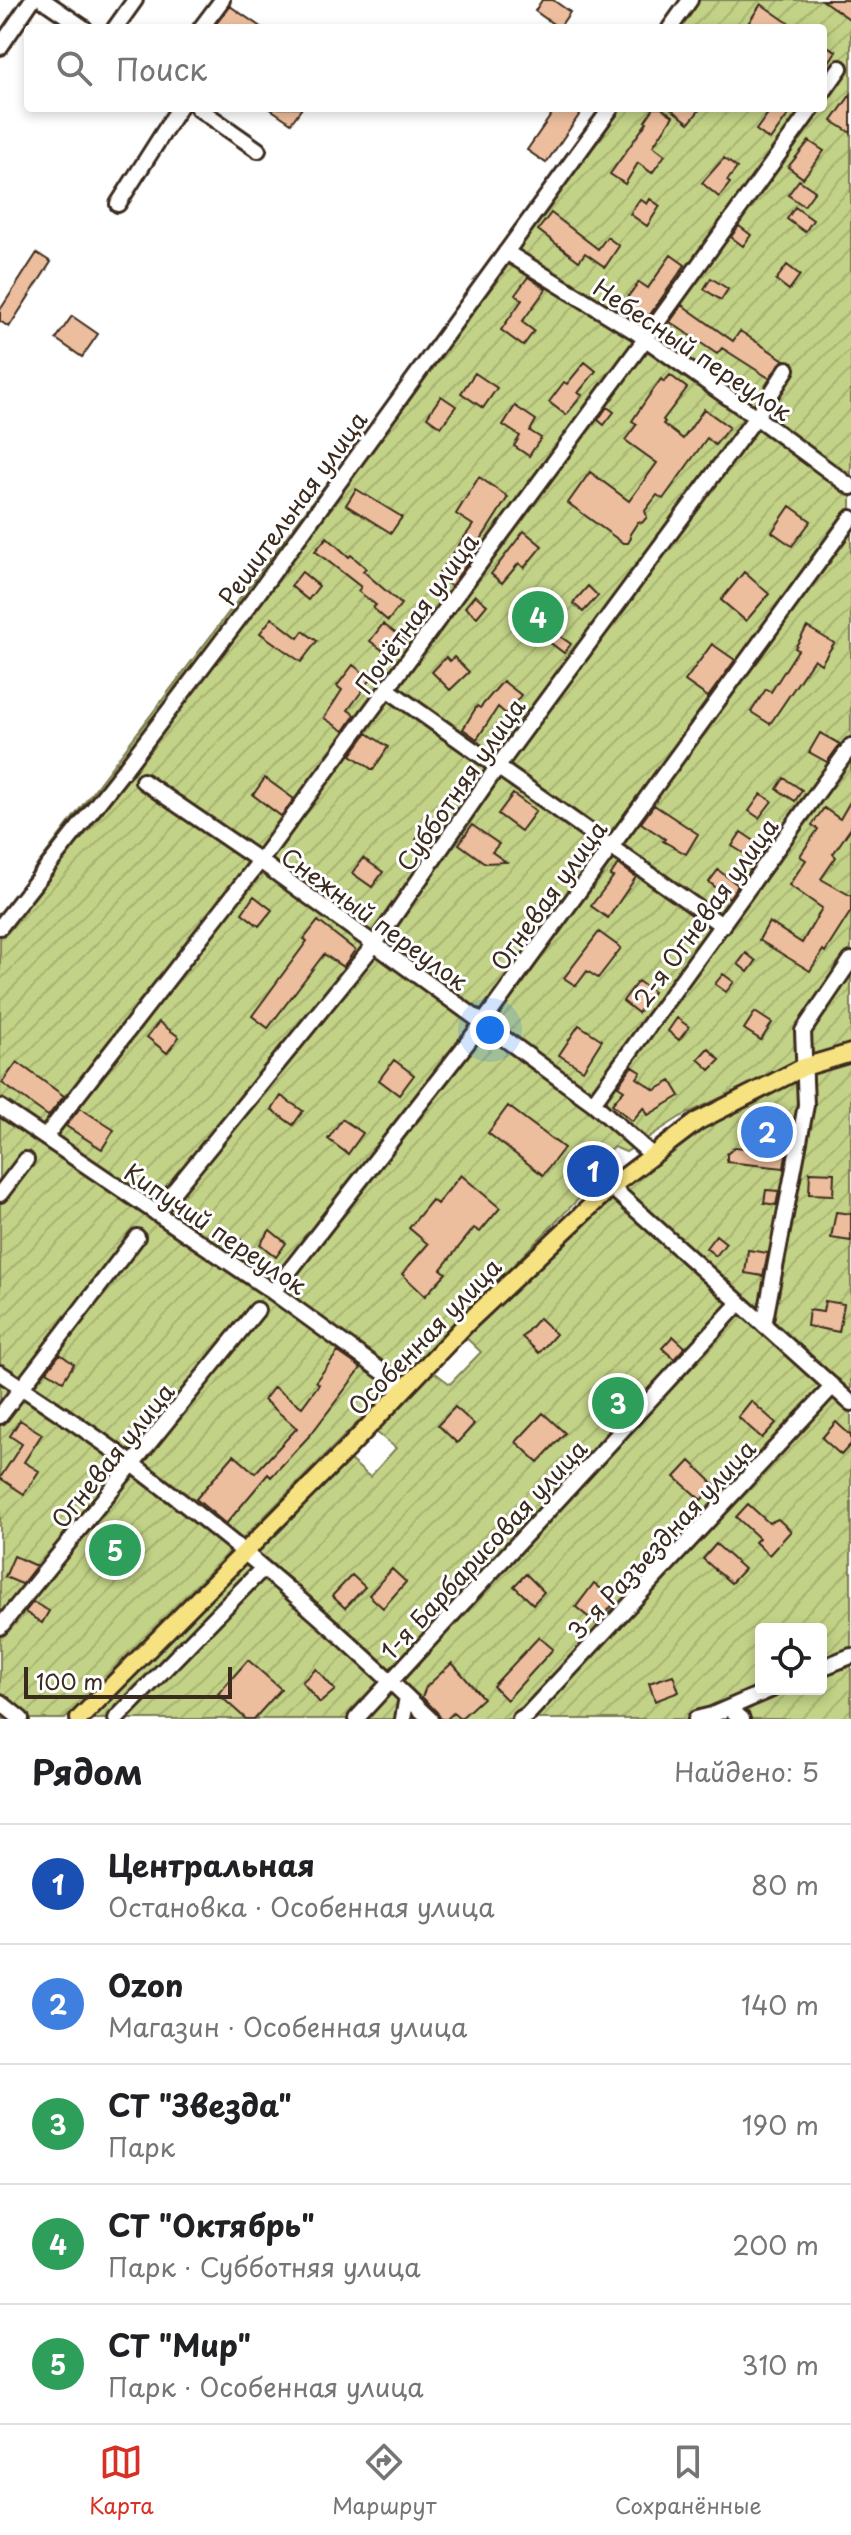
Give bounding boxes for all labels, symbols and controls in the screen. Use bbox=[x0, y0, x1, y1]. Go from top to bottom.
search box bbox=[24, 24, 827, 112]
icon: search bbox=[52, 46, 96, 90]
text: Поиск bbox=[116, 46, 207, 91]
street label: Небесный переулок bbox=[587, 269, 800, 429]
street label: Решительная улица bbox=[209, 403, 375, 613]
street label: Почётная улица bbox=[345, 525, 487, 701]
pin: 4 bbox=[512, 587, 564, 647]
street label: Субботняя улица bbox=[387, 690, 533, 878]
street label: 2-я Огневая улица bbox=[624, 810, 786, 1014]
street label: Огневая улица bbox=[481, 812, 615, 978]
street label: Снежный переулок bbox=[274, 838, 477, 999]
your location bbox=[470, 1010, 510, 1050]
pin: 2 bbox=[741, 1102, 793, 1162]
pin: 1 bbox=[567, 1141, 619, 1201]
street label: Кипучий переулок bbox=[118, 1153, 315, 1303]
street label: Особенная улица bbox=[339, 1249, 509, 1423]
pin: 3 bbox=[592, 1373, 644, 1433]
street label: Огневая улица bbox=[42, 1374, 182, 1536]
street label: 1-я Барбарисовая улица bbox=[371, 1431, 595, 1667]
street label: 3-я Разъездная улица bbox=[558, 1431, 764, 1647]
pin: 5 bbox=[89, 1520, 141, 1580]
map controls bbox=[755, 1623, 827, 1695]
button: locate bbox=[755, 1623, 827, 1695]
scale bar bbox=[24, 1663, 232, 1699]
text: 100 m bbox=[36, 1664, 103, 1697]
text: Рядом bbox=[32, 1745, 143, 1797]
text: Найдено: 5 bbox=[674, 1752, 819, 1791]
text: Центральная bbox=[108, 1842, 315, 1887]
text: 1 bbox=[52, 1865, 64, 1904]
text: 80 m bbox=[751, 1865, 819, 1904]
text: Остановка · Особенная улица bbox=[108, 1887, 495, 1926]
text: Ozon bbox=[108, 1962, 183, 2007]
text: 2 bbox=[49, 1985, 67, 2024]
text: 140 m bbox=[741, 1985, 819, 2024]
text: Магазин · Особенная улица bbox=[108, 2007, 467, 2046]
text: СТ "Звезда" bbox=[108, 2082, 292, 2127]
text: 3 bbox=[49, 2105, 67, 2144]
text: 190 m bbox=[742, 2105, 819, 2144]
text: Парк bbox=[108, 2127, 175, 2166]
text: СТ "Октябрь" bbox=[108, 2202, 315, 2247]
text: 4 bbox=[49, 2225, 67, 2264]
text: 200 m bbox=[732, 2225, 819, 2264]
text: Парк · Субботняя улица bbox=[108, 2247, 421, 2286]
text: СТ "Мир" bbox=[108, 2322, 251, 2367]
text: 5 bbox=[50, 2345, 66, 2384]
text: 310 m bbox=[741, 2345, 819, 2384]
text: Парк · Особенная улица bbox=[108, 2367, 424, 2406]
tab: Карта bbox=[89, 2440, 154, 2521]
tab: Маршрут bbox=[332, 2440, 436, 2521]
tab: Сохранённые bbox=[615, 2440, 762, 2521]

